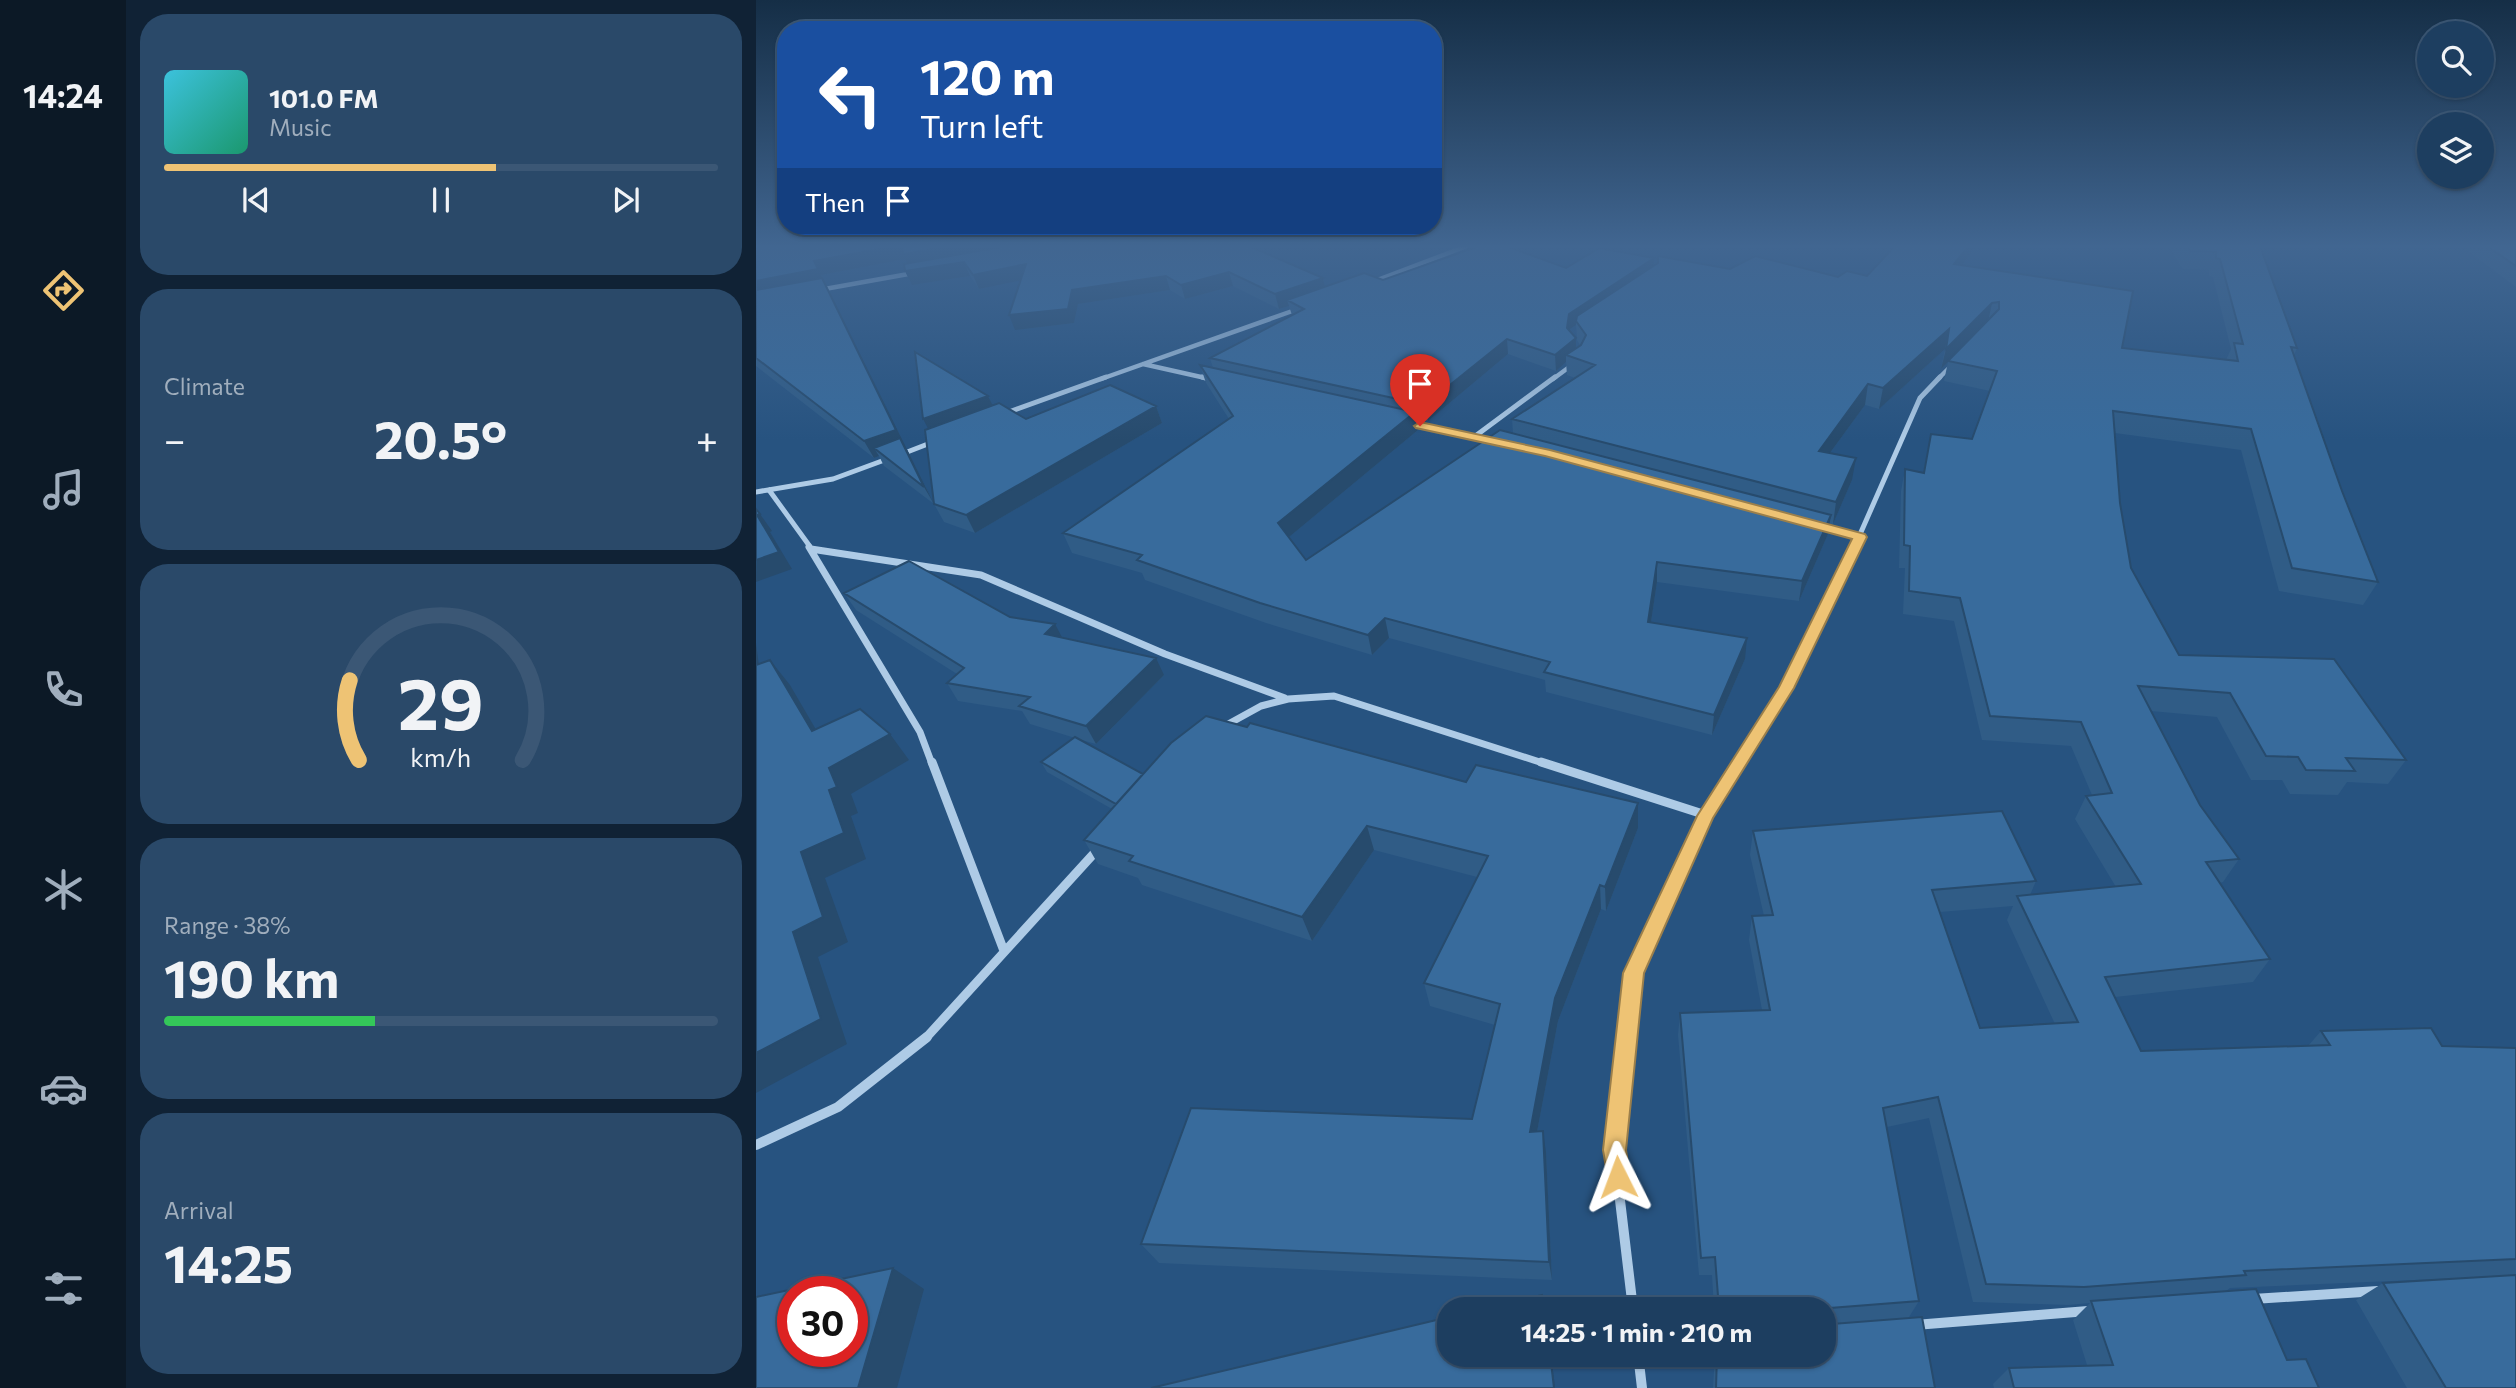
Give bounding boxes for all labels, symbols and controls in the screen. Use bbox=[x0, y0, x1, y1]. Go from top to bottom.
map controls bbox=[2417, 21, 2494, 189]
button: search bbox=[2417, 21, 2494, 98]
text: 120 m bbox=[920, 45, 1054, 105]
icon: left bbox=[805, 49, 896, 140]
text: 14:24 bbox=[23, 75, 103, 115]
text: 101.0 FM bbox=[269, 82, 379, 113]
text: Turn left bbox=[920, 105, 1044, 145]
button: layers bbox=[2417, 112, 2494, 189]
text: Music bbox=[269, 113, 332, 141]
icon: previous bbox=[237, 181, 275, 219]
icon: pause bbox=[422, 181, 460, 219]
icon: next bbox=[607, 181, 645, 219]
icon: arrive bbox=[879, 182, 917, 220]
text: Then bbox=[805, 186, 865, 217]
icon: directions bbox=[39, 266, 88, 315]
pin bbox=[1390, 354, 1450, 426]
icon: arrive bbox=[1401, 365, 1439, 403]
text: Climate bbox=[164, 372, 245, 400]
text: 20.5° bbox=[374, 406, 507, 470]
text: − bbox=[164, 415, 186, 462]
text: + bbox=[696, 415, 718, 462]
icon: music bbox=[39, 465, 88, 514]
text: 29 bbox=[398, 656, 484, 745]
icon: phone bbox=[39, 665, 88, 714]
text: km/h bbox=[411, 742, 471, 772]
icon: climate bbox=[39, 865, 88, 914]
text: Range · 38% bbox=[164, 911, 291, 939]
text: 190 km bbox=[164, 945, 339, 1009]
icon: car bbox=[39, 1064, 88, 1113]
position arrow bbox=[1581, 1140, 1655, 1214]
text: Arrival bbox=[164, 1196, 234, 1224]
text: 14:25 bbox=[164, 1230, 293, 1294]
icon: filters bbox=[39, 1264, 88, 1313]
speed limit sign: 30 bbox=[777, 1276, 868, 1367]
text: 14:25 · 1 min · 210 m bbox=[1521, 1316, 1752, 1347]

